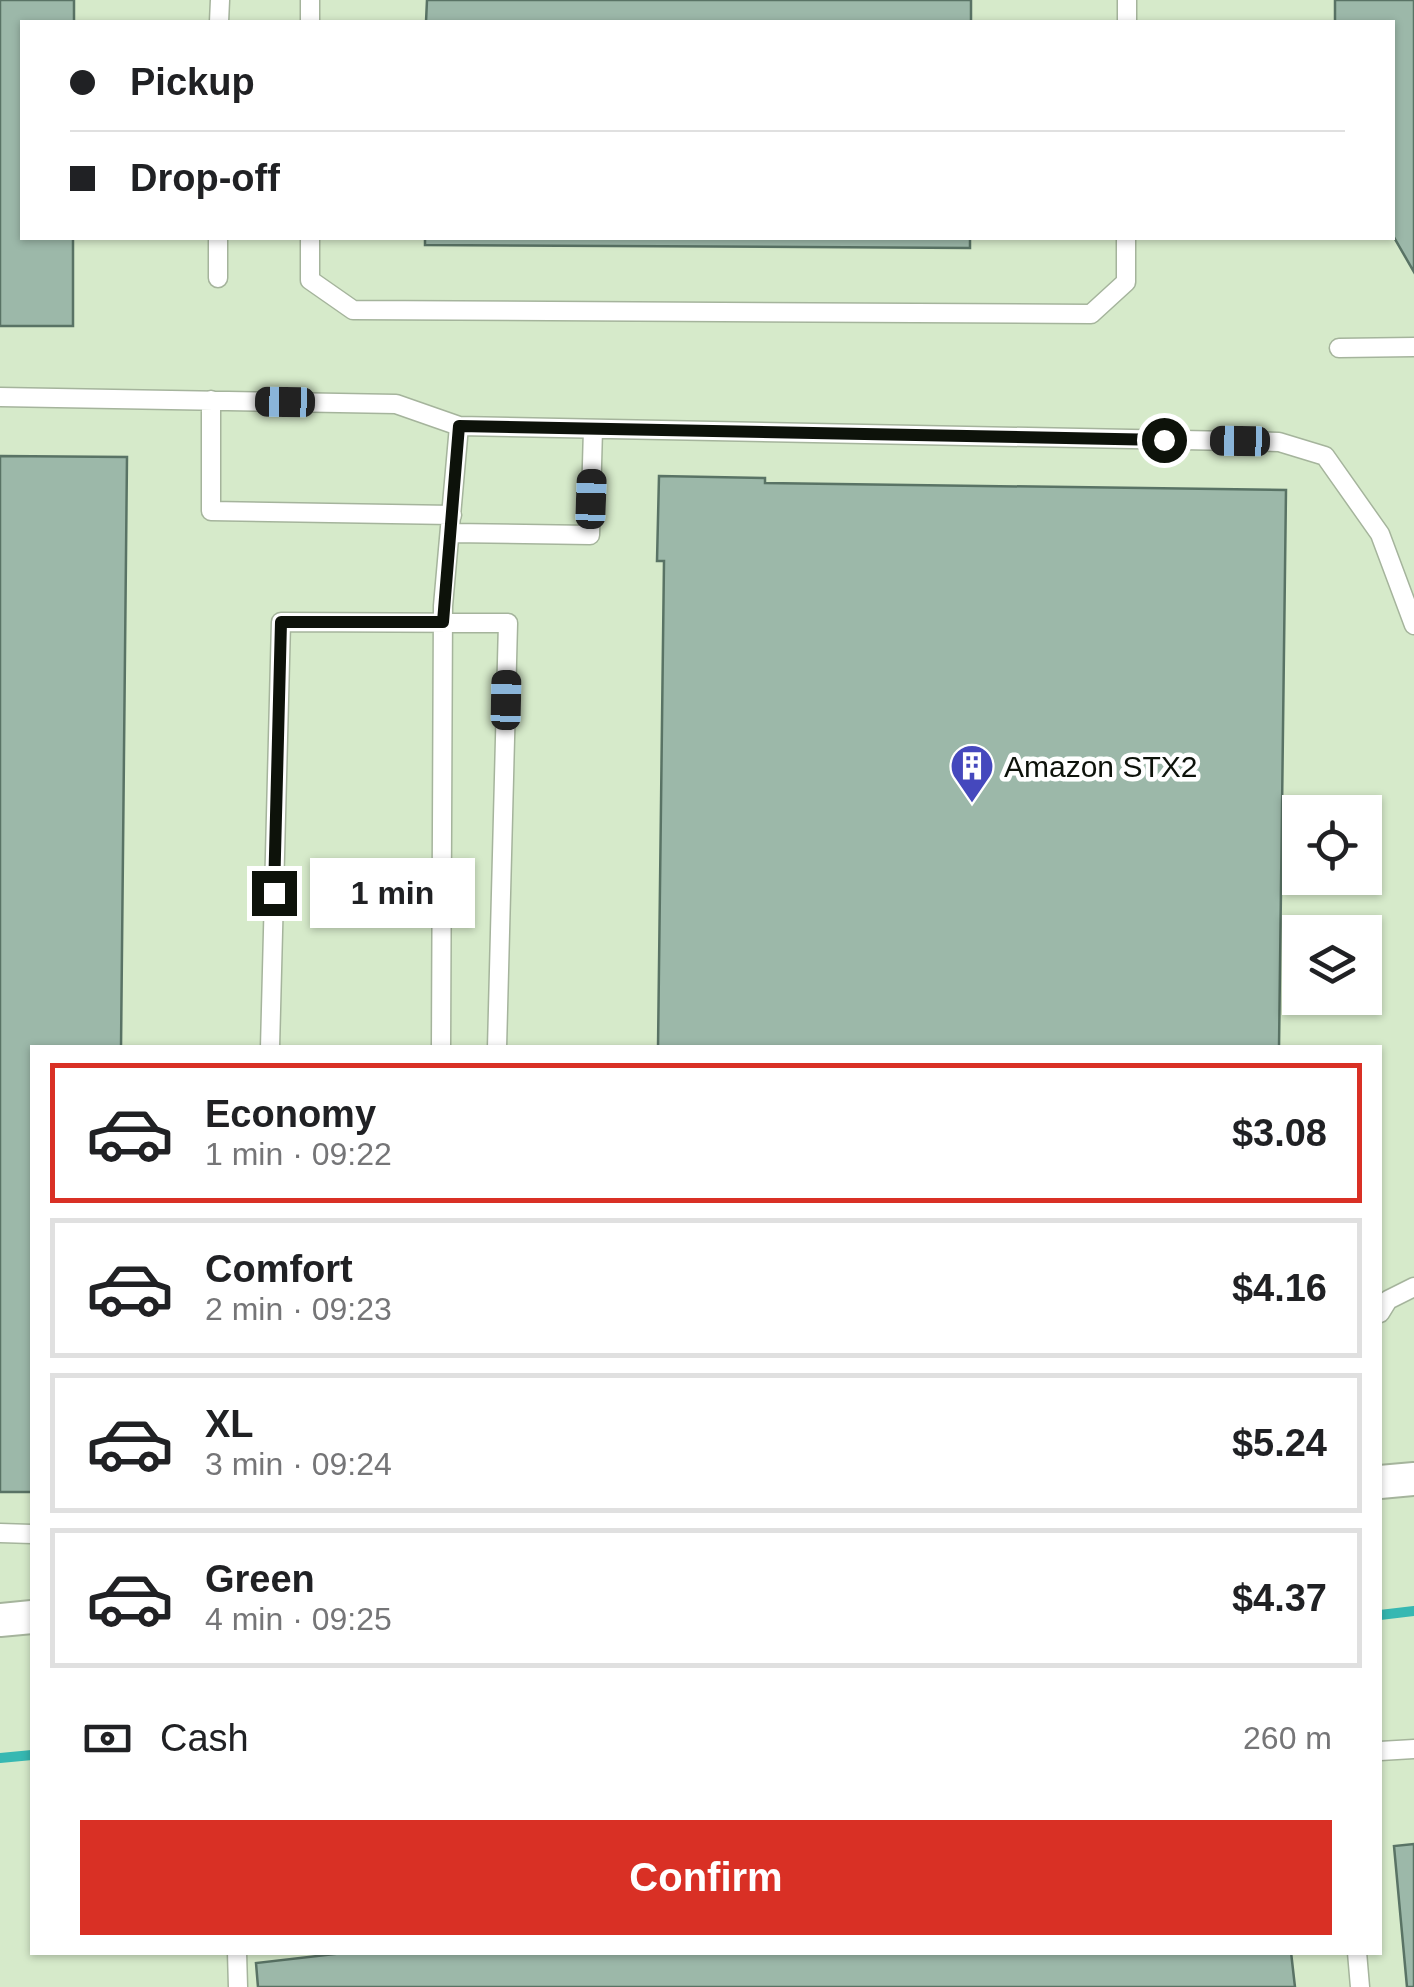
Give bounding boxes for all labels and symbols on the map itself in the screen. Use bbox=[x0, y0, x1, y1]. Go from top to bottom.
car bbox=[255, 386, 315, 418]
route start bbox=[1142, 418, 1187, 463]
car bbox=[1210, 425, 1270, 457]
car bbox=[575, 468, 607, 530]
car bbox=[490, 670, 522, 730]
building icon: Amazon STX2 bbox=[949, 743, 995, 804]
place label: Amazon STX2 bbox=[1004, 750, 1197, 783]
callout: 1 min bbox=[309, 858, 474, 928]
route end bbox=[252, 871, 297, 916]

